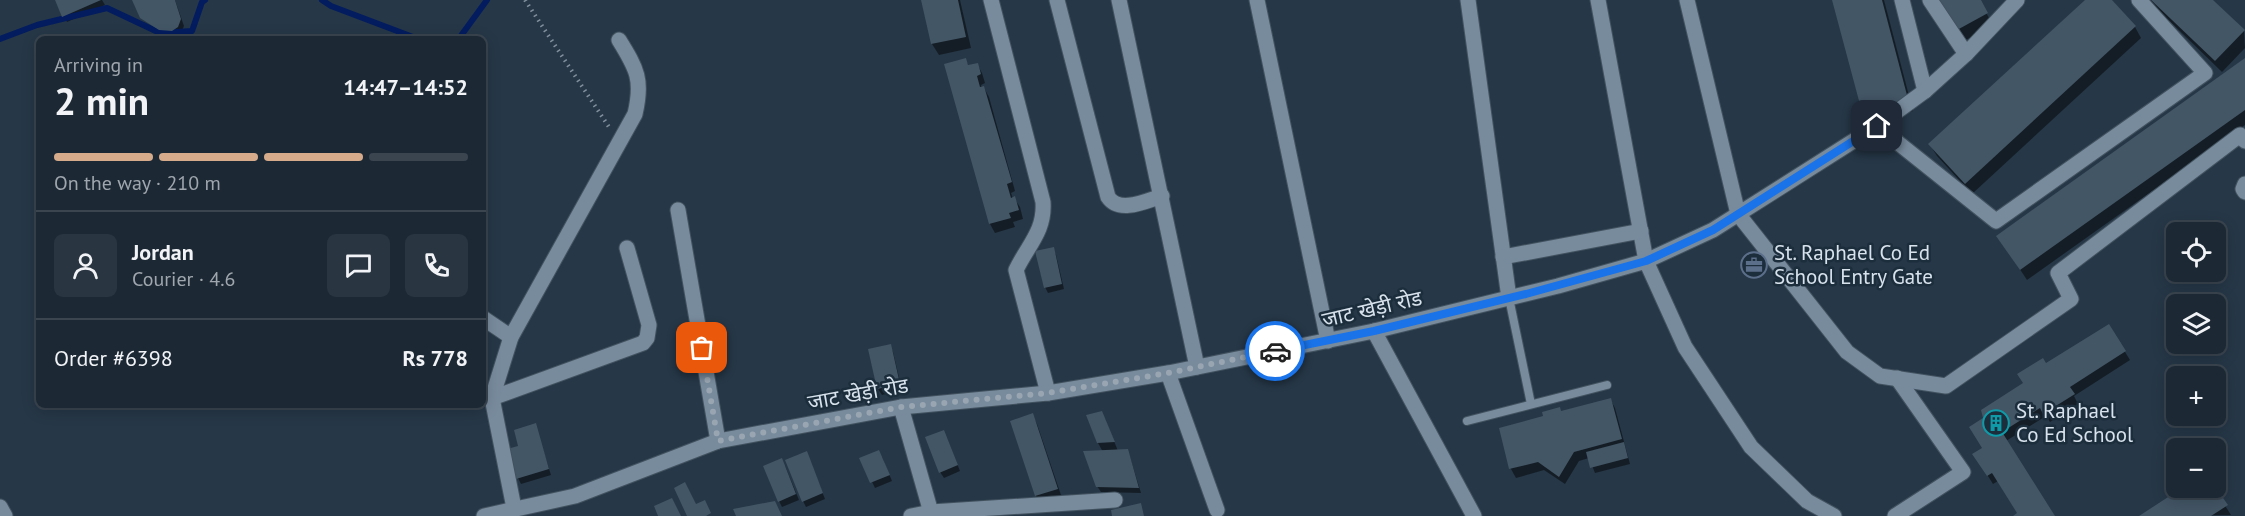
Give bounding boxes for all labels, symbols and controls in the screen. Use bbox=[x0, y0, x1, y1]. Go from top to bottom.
text: Arriving in bbox=[54, 52, 143, 78]
text: 14:47–14:52 bbox=[343, 73, 468, 101]
text: 2 min bbox=[54, 75, 149, 126]
pin bbox=[1851, 100, 1902, 151]
icon: home bbox=[1860, 109, 1893, 142]
text: On the way · 210 m bbox=[54, 170, 221, 196]
map controls bbox=[2166, 222, 2226, 498]
button: locate bbox=[2166, 222, 2226, 282]
button: person bbox=[54, 234, 117, 297]
button: chat bbox=[327, 234, 390, 297]
button: phone bbox=[405, 234, 468, 297]
text: Jordan bbox=[132, 238, 194, 266]
place label: St. Raphael Co Ed School Entry Gate bbox=[1774, 239, 1933, 290]
office icon: St. Raphael Co Ed School Entry Gate bbox=[1739, 250, 1769, 280]
text: Courier · 4.6 bbox=[132, 266, 235, 292]
street label: जाट खेड़ी रोड bbox=[1319, 284, 1425, 333]
button: layers bbox=[2166, 294, 2226, 354]
courier bbox=[1245, 321, 1305, 381]
pin bbox=[676, 322, 727, 373]
icon: bag bbox=[685, 331, 718, 364]
icon: car bbox=[1259, 335, 1292, 368]
text: Order #6398 bbox=[54, 344, 173, 372]
text: Rs 778 bbox=[402, 344, 468, 372]
button: + bbox=[2166, 366, 2226, 426]
street label: जाट खेड़ी रोड bbox=[805, 371, 911, 416]
place label: St. Raphael Co Ed School bbox=[2016, 397, 2133, 448]
building icon: St. Raphael Co Ed School bbox=[1981, 408, 2011, 438]
button: − bbox=[2166, 438, 2226, 498]

